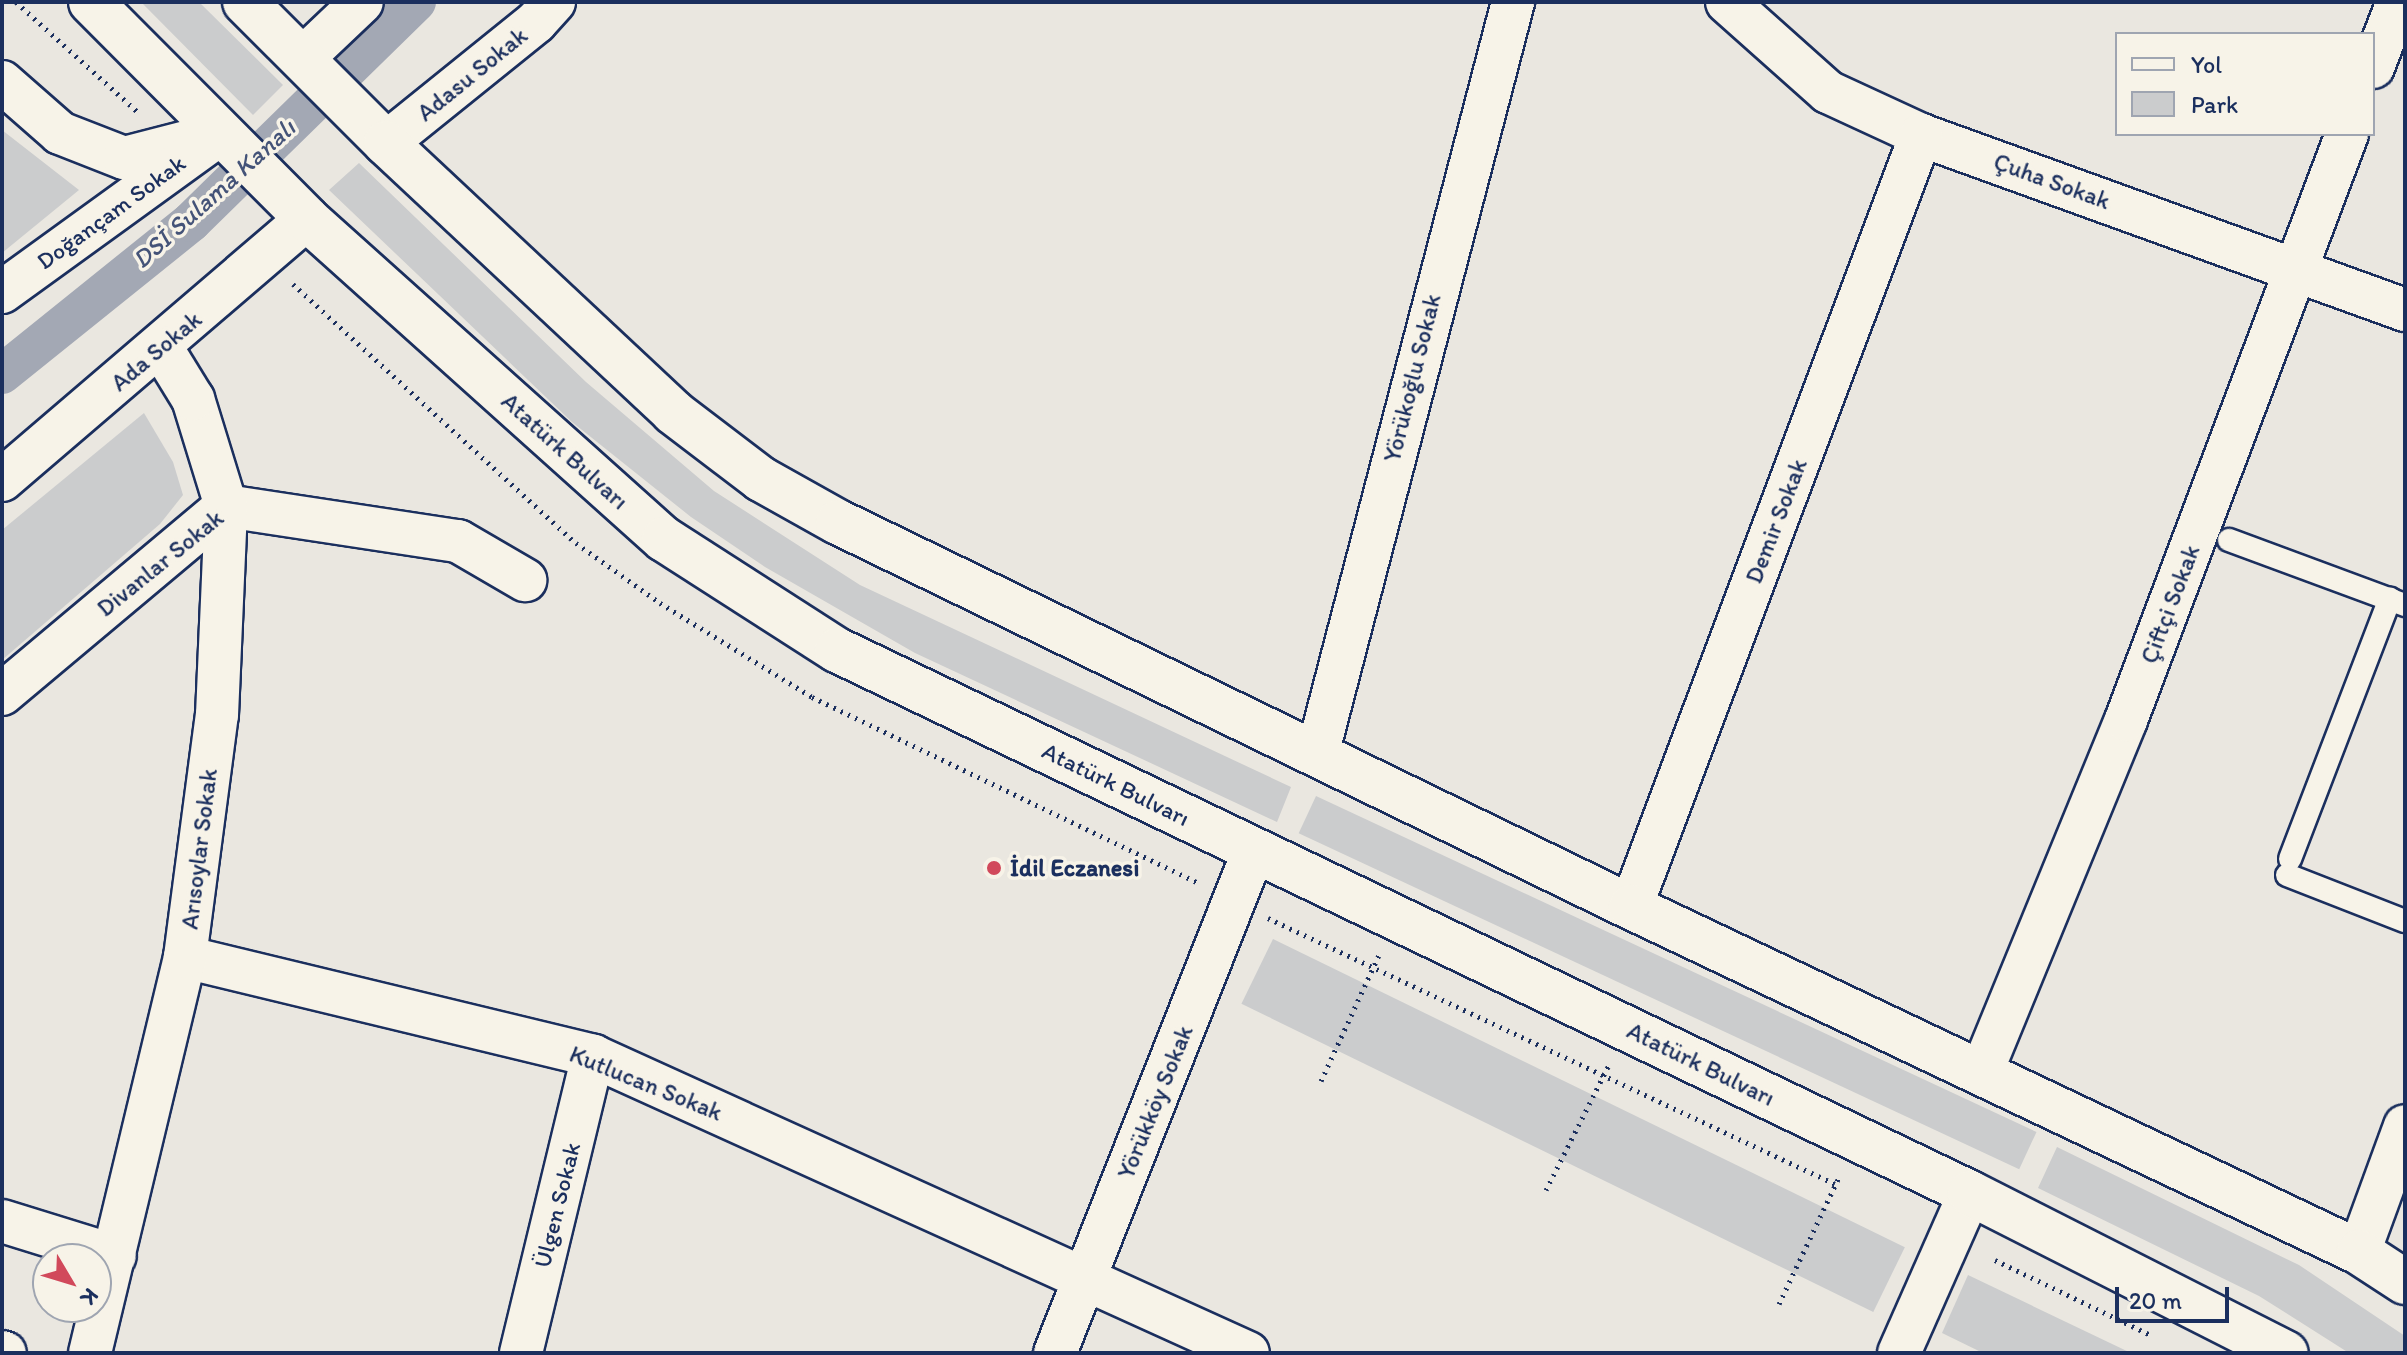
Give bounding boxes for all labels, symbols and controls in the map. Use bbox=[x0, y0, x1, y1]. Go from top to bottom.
street label: Adasu Sokak bbox=[411, 21, 533, 127]
legend bbox=[2115, 32, 2375, 136]
text: Yol bbox=[2191, 50, 2222, 79]
text: Park bbox=[2191, 90, 2238, 119]
water label: DSİ Sulama Kanalı bbox=[126, 113, 302, 275]
street label: Çuha Sokak bbox=[1990, 147, 2114, 215]
street label: Doğançam Sokak bbox=[31, 148, 191, 276]
street label: Yörükoğlu Sokak bbox=[1377, 291, 1447, 465]
street label: Ada Sokak bbox=[105, 305, 207, 397]
street label: Atatürk Bulvarı bbox=[496, 387, 634, 515]
street label: Demir Sokak bbox=[1739, 455, 1813, 587]
street label: Divanlar Sokak bbox=[91, 503, 229, 623]
street label: Çiftçi Sokak bbox=[2134, 541, 2206, 667]
street label: Atatürk Bulvarı bbox=[1037, 736, 1195, 832]
street label: Arısoylar Sokak bbox=[175, 767, 223, 931]
place label: İdil Eczanesi bbox=[1010, 854, 1140, 882]
marker: İdil Eczanesi bbox=[985, 859, 1003, 877]
street label: Atatürk Bulvarı bbox=[1622, 1016, 1780, 1112]
street label: Yörükköy Sokak bbox=[1111, 1021, 1199, 1183]
street label: Kutlucan Sokak bbox=[565, 1039, 727, 1127]
street label: Ülgen Sokak bbox=[528, 1140, 586, 1270]
north arrow bbox=[32, 1243, 112, 1323]
scale bar bbox=[2119, 1271, 2233, 1321]
text: K bbox=[75, 1283, 105, 1311]
text: 20 m bbox=[2129, 1286, 2182, 1315]

